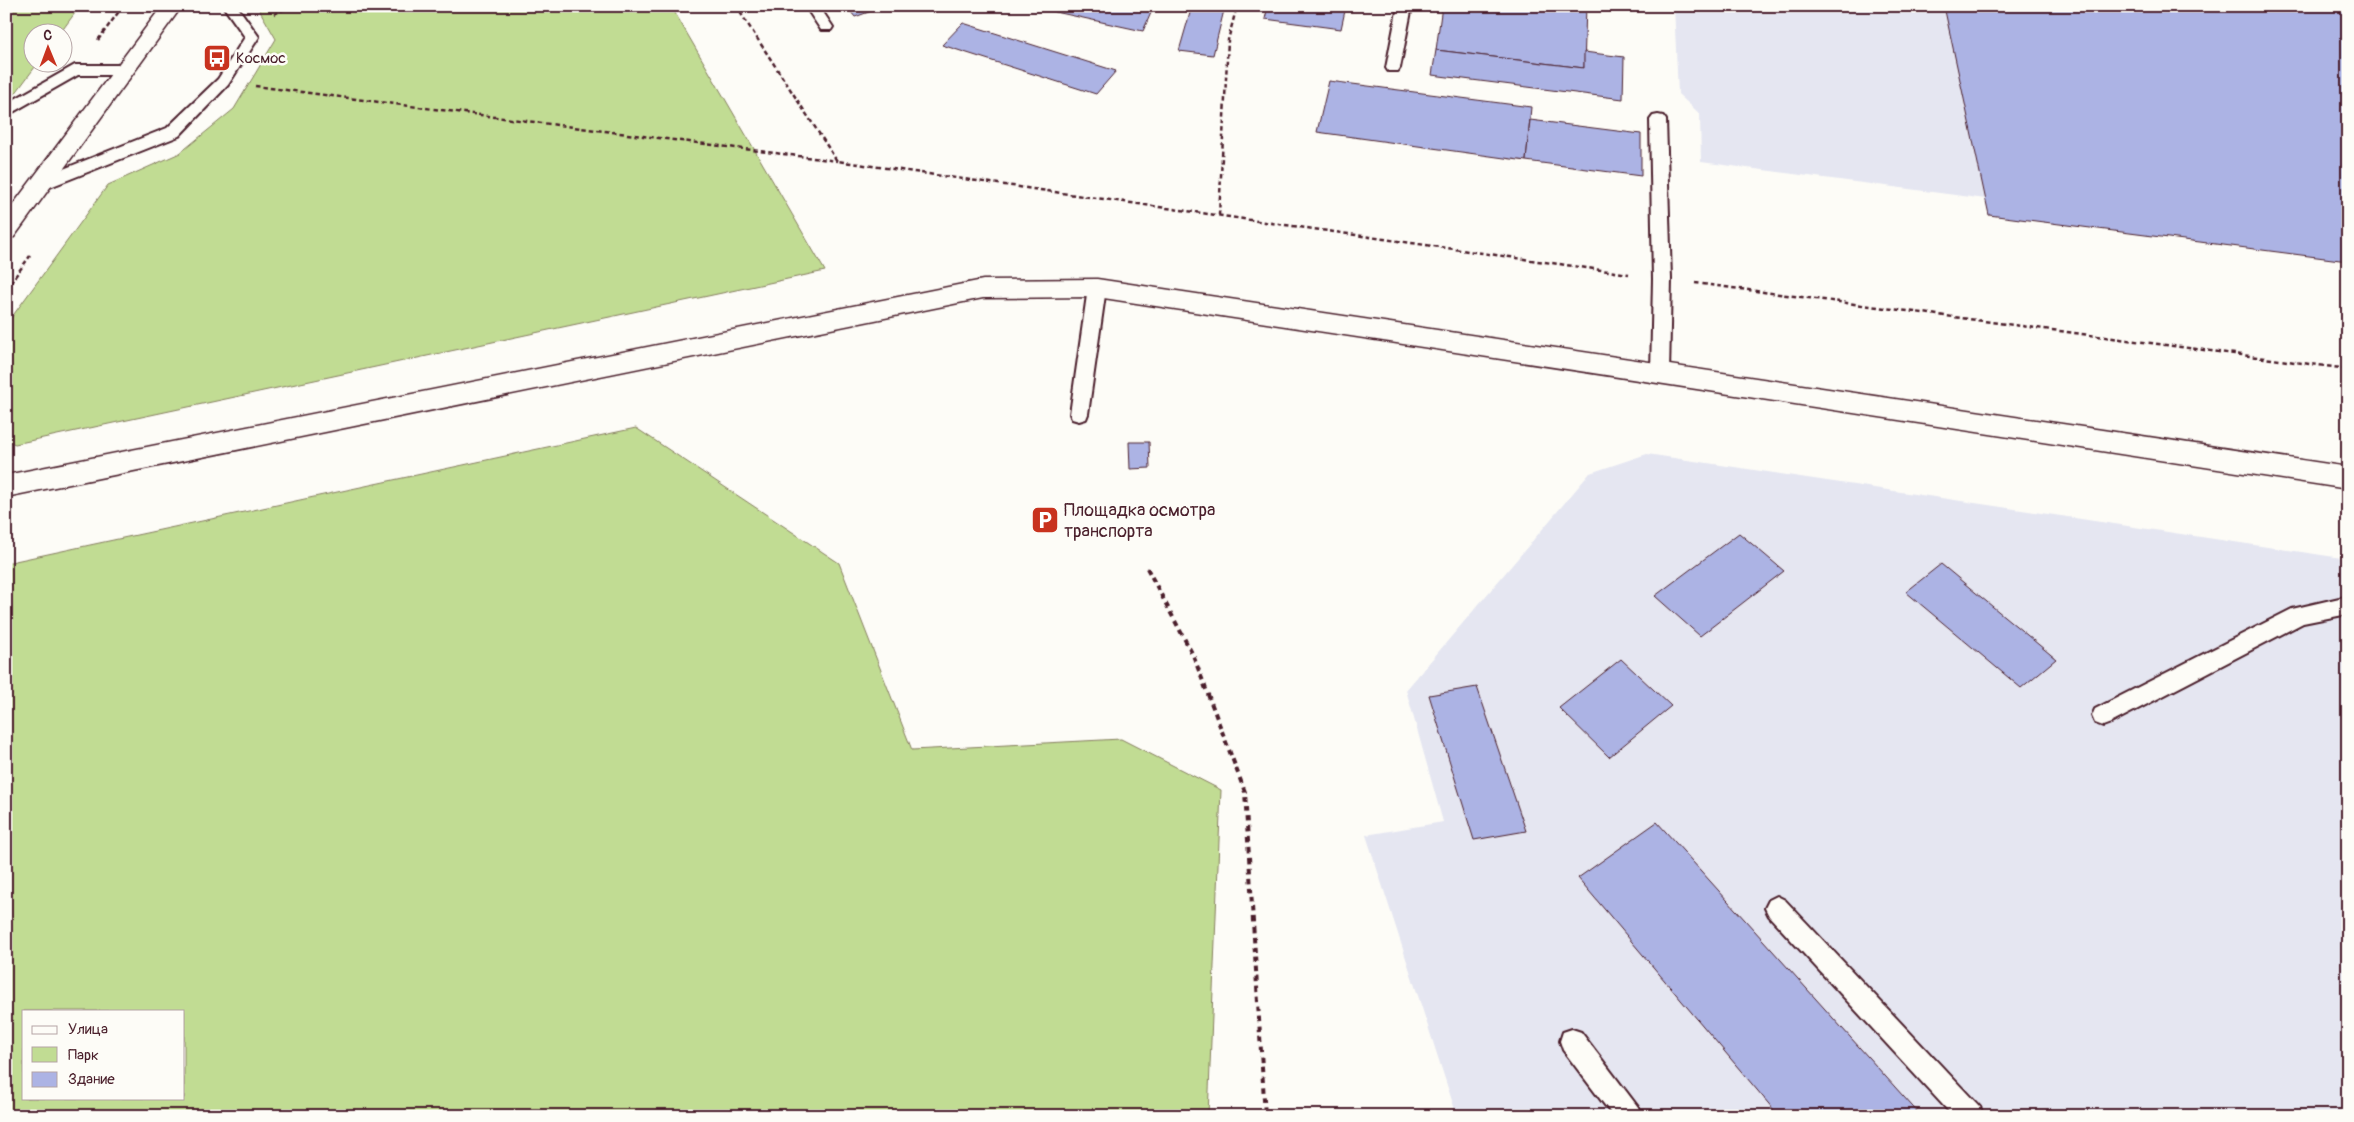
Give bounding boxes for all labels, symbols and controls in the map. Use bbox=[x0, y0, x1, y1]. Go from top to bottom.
north arrow bbox=[22, 22, 72, 72]
text: С bbox=[43, 27, 53, 44]
bus stop icon: Космос bbox=[202, 43, 232, 73]
place label: Космос bbox=[236, 49, 286, 68]
place label: Площадка осмотра транспорта bbox=[1064, 499, 1215, 543]
parking icon: Площадка осмотра транспорта bbox=[1030, 505, 1060, 535]
legend bbox=[22, 1010, 185, 1100]
text: Улица bbox=[68, 1020, 108, 1039]
text: Парк bbox=[68, 1046, 99, 1065]
text: Здание bbox=[68, 1070, 115, 1089]

